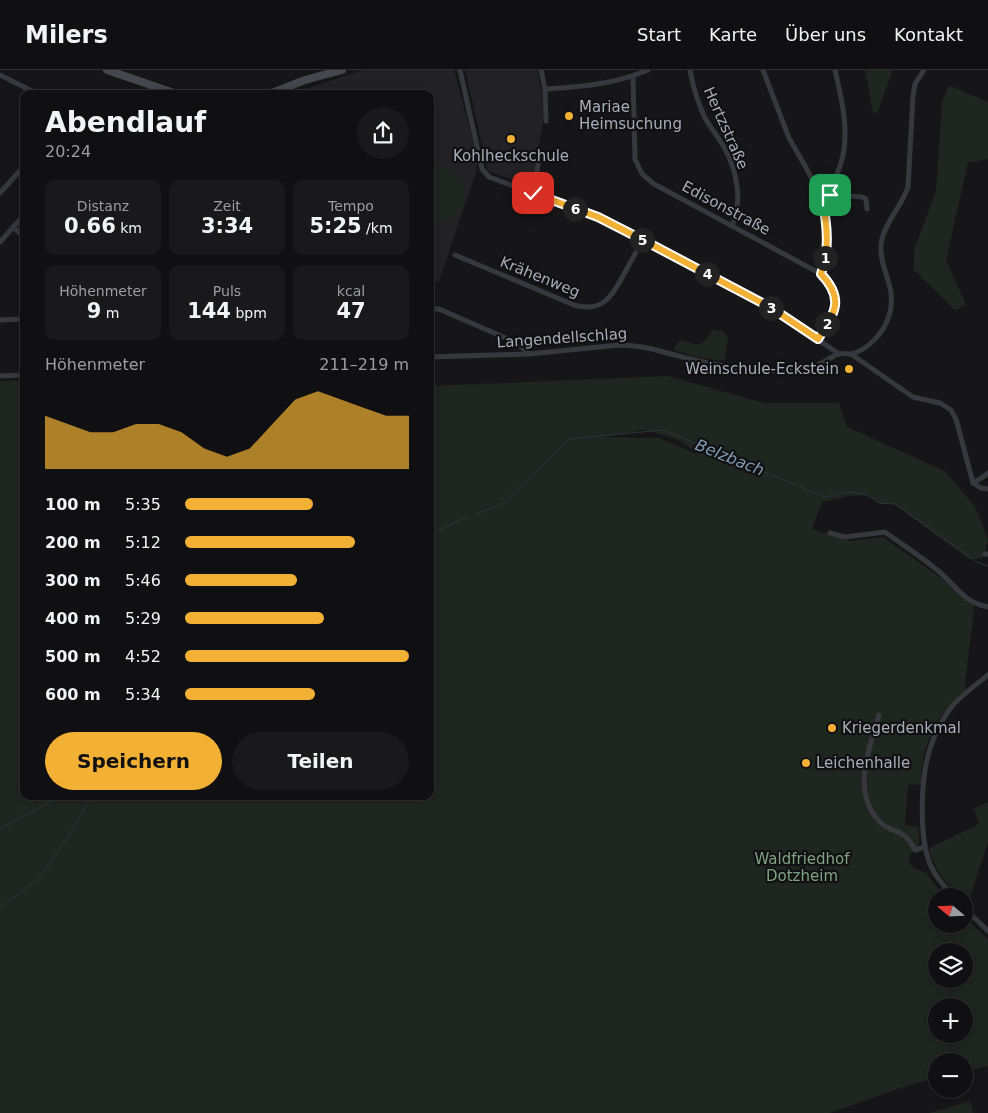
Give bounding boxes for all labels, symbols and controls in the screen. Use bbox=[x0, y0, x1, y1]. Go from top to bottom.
text: Milers bbox=[25, 21, 108, 49]
text: Start bbox=[637, 24, 681, 45]
text: Karte bbox=[709, 24, 757, 45]
text: Über uns bbox=[785, 24, 866, 45]
text: Kontakt bbox=[894, 24, 963, 45]
street label: Hertzstraße bbox=[700, 84, 752, 172]
place label: Mariae Heimsuchung bbox=[579, 98, 682, 133]
text: Abendlauf bbox=[45, 106, 206, 139]
button: share bbox=[357, 107, 409, 159]
marker: Mariae Heimsuchung bbox=[563, 110, 575, 122]
marker: Kohlheckschule bbox=[505, 133, 517, 145]
text: 20:24 bbox=[45, 142, 91, 161]
place label: Kohlheckschule bbox=[453, 147, 569, 165]
pin bbox=[512, 172, 554, 214]
pin bbox=[809, 174, 851, 216]
street label: Edisonstraße bbox=[679, 177, 773, 239]
icon: check bbox=[519, 179, 547, 207]
icon: arrive bbox=[816, 181, 844, 209]
pin: 6 bbox=[562, 196, 588, 222]
text: Distanz bbox=[77, 198, 129, 214]
text: Zeit bbox=[213, 198, 241, 214]
text: Tempo bbox=[328, 198, 374, 214]
text: 6 bbox=[571, 201, 580, 217]
text: 0.66 bbox=[64, 214, 116, 238]
text: 3:34 bbox=[201, 214, 253, 238]
text: 5:25 bbox=[309, 214, 362, 238]
text: km bbox=[116, 220, 142, 236]
text: /km bbox=[362, 220, 393, 236]
pin: 5 bbox=[630, 228, 654, 252]
text: 5 bbox=[638, 232, 647, 248]
pin: 1 bbox=[812, 246, 838, 270]
text: 1 bbox=[821, 250, 830, 266]
street label: Krähenweg bbox=[497, 253, 583, 301]
pin: 4 bbox=[694, 262, 720, 286]
text: 4 bbox=[703, 266, 712, 282]
text: Höhenmeter bbox=[59, 283, 147, 299]
text: Puls bbox=[213, 283, 241, 299]
text: kcal bbox=[337, 283, 365, 299]
pin: 3 bbox=[758, 296, 784, 320]
text: 9 bbox=[87, 299, 101, 323]
text: 144 bbox=[187, 299, 231, 323]
text: 47 bbox=[336, 299, 366, 323]
text: 3 bbox=[767, 300, 776, 316]
text: m bbox=[101, 305, 119, 321]
text: bpm bbox=[231, 305, 267, 321]
pin: 2 bbox=[814, 312, 840, 336]
text: 2 bbox=[823, 316, 832, 332]
street label: Langendellschlag bbox=[496, 324, 628, 352]
text: Höhenmeter bbox=[45, 355, 145, 374]
text: 211–219 m bbox=[319, 355, 409, 374]
place label: Weinschule-Eckstein bbox=[685, 360, 839, 378]
marker: Weinschule-Eckstein bbox=[843, 363, 855, 375]
water label: Belzbach bbox=[693, 435, 767, 480]
text: 100 m bbox=[45, 495, 101, 514]
text: 5:35 bbox=[125, 495, 161, 514]
text: 200 m bbox=[45, 533, 101, 552]
text: 5:12 bbox=[125, 533, 161, 552]
text: 300 m bbox=[45, 571, 101, 590]
text: 5:46 bbox=[125, 571, 161, 590]
text: 400 m bbox=[45, 609, 101, 628]
text: 5:29 bbox=[125, 609, 161, 628]
text: 500 m bbox=[45, 647, 101, 666]
text: 4:52 bbox=[125, 647, 161, 666]
text: 600 m bbox=[45, 685, 101, 704]
text: 5:34 bbox=[125, 685, 161, 704]
place label: Kriegerdenkmal bbox=[842, 719, 961, 737]
marker: Kriegerdenkmal bbox=[826, 722, 838, 734]
button: Speichern bbox=[45, 732, 222, 790]
button: Teilen bbox=[232, 732, 409, 790]
place label: Leichenhalle bbox=[816, 754, 910, 772]
marker: Leichenhalle bbox=[800, 757, 812, 769]
park label: Waldfriedhof Dotzheim bbox=[754, 850, 850, 885]
north arrow bbox=[928, 888, 972, 932]
map controls bbox=[928, 888, 973, 1098]
button: layers bbox=[928, 943, 973, 988]
button: + bbox=[928, 998, 973, 1043]
button: − bbox=[928, 1053, 973, 1098]

